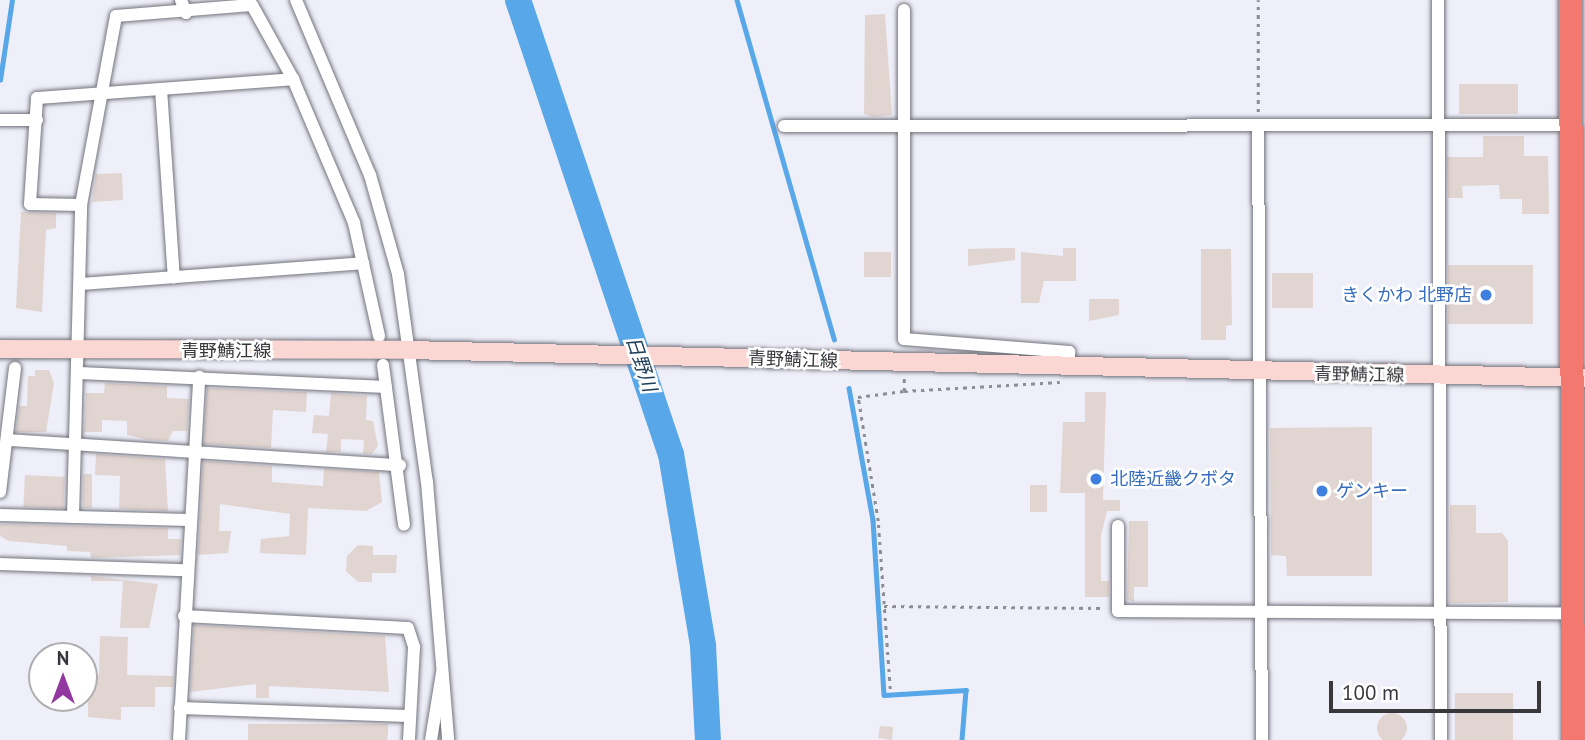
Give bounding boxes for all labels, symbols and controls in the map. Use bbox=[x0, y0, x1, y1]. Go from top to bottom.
place label: きくかわ 北野店 bbox=[1341, 284, 1472, 306]
marker: きくかわ 北野店 bbox=[1478, 287, 1494, 303]
water label: 日野川 bbox=[621, 333, 661, 395]
street label: 青野鯖江線 bbox=[181, 340, 271, 362]
street label: 青野鯖江線 bbox=[748, 348, 838, 372]
street label: 青野鯖江線 bbox=[1314, 363, 1404, 387]
place label: 北陸近畿クボタ bbox=[1110, 468, 1236, 490]
marker: 北陸近畿クボタ bbox=[1088, 471, 1104, 487]
place label: ゲンキー bbox=[1336, 480, 1408, 502]
marker: ゲンキー bbox=[1314, 483, 1330, 499]
north arrow bbox=[28, 642, 98, 712]
text: N bbox=[57, 646, 69, 670]
scale bar bbox=[1333, 666, 1545, 710]
text: 100 m bbox=[1342, 679, 1399, 706]

